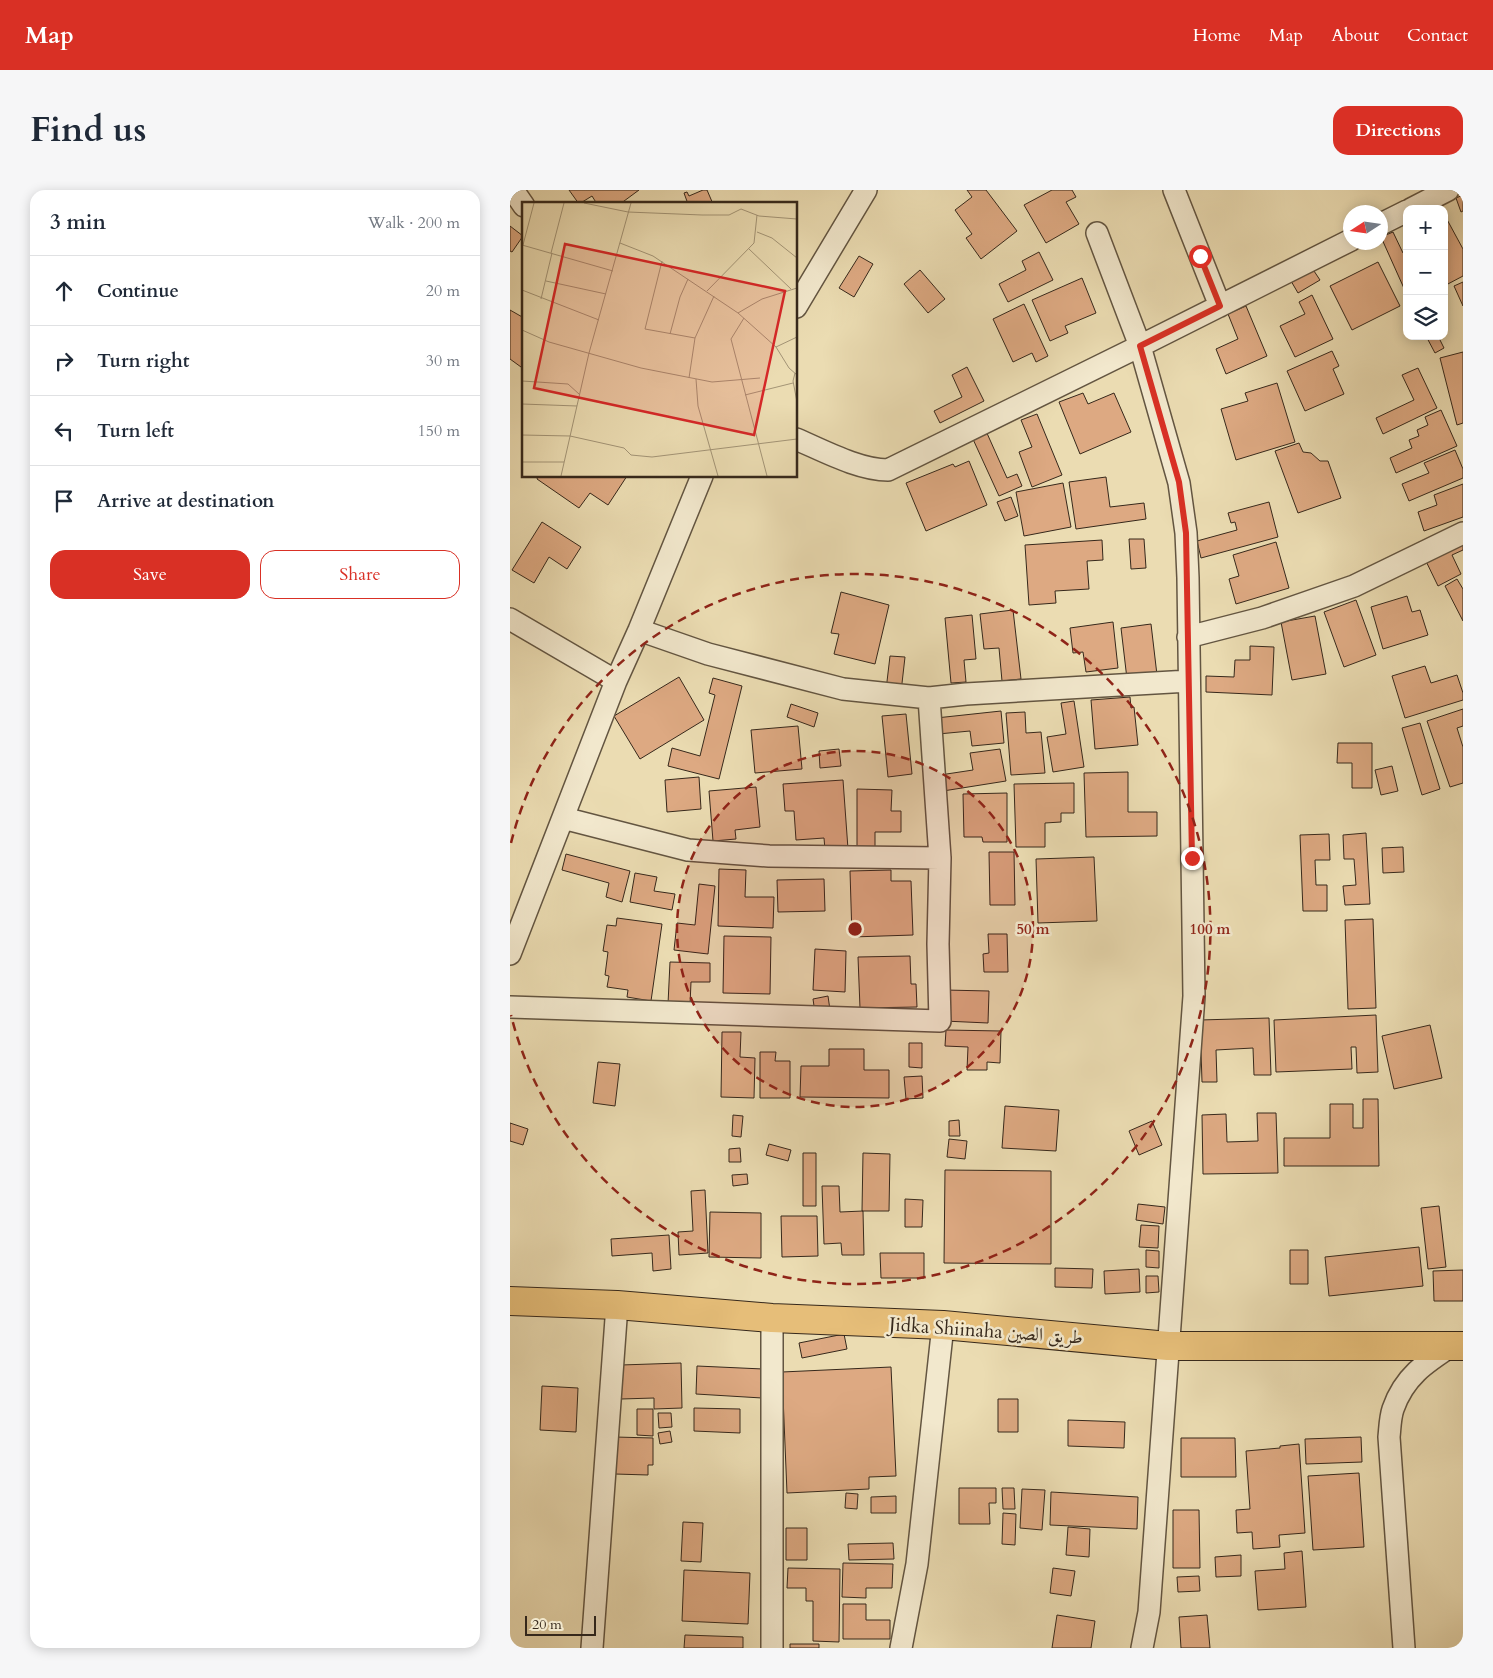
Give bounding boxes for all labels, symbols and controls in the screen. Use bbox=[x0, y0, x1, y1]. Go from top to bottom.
text: Map bbox=[25, 19, 74, 52]
text: Home bbox=[1193, 23, 1241, 48]
text: Map bbox=[1269, 23, 1303, 48]
text: About bbox=[1331, 23, 1379, 48]
text: Contact bbox=[1407, 23, 1468, 48]
text: Find us bbox=[30, 106, 146, 154]
button: Directions bbox=[1333, 106, 1463, 155]
inset map bbox=[522, 202, 798, 478]
north arrow bbox=[1343, 205, 1388, 250]
map controls bbox=[1403, 205, 1448, 340]
button: + bbox=[1403, 205, 1448, 250]
text: 3 min bbox=[50, 208, 106, 237]
text: Walk · 200 m bbox=[368, 212, 460, 234]
route start bbox=[1189, 245, 1212, 268]
button: − bbox=[1403, 250, 1448, 295]
icon: ahead bbox=[50, 277, 78, 305]
text: Continue bbox=[97, 278, 179, 304]
text: 20 m bbox=[426, 280, 460, 302]
button: layers bbox=[1403, 295, 1448, 340]
icon: right bbox=[50, 347, 78, 375]
text: Turn right bbox=[97, 348, 189, 374]
text: 30 m bbox=[426, 350, 460, 372]
icon: left bbox=[50, 417, 78, 445]
text: Turn left bbox=[97, 418, 174, 444]
text: 150 m bbox=[418, 420, 460, 442]
icon: arrive bbox=[50, 487, 78, 515]
text: Arrive at destination bbox=[97, 488, 274, 514]
button: Save bbox=[50, 550, 250, 599]
button: Share bbox=[260, 550, 460, 599]
route end bbox=[1181, 847, 1204, 870]
text: 50 m bbox=[1016, 919, 1050, 939]
text: 100 m bbox=[1190, 919, 1231, 939]
centre of rings bbox=[846, 920, 864, 938]
street label: Jidka Shiinaha طريق الصين bbox=[885, 1311, 1084, 1351]
scale bar bbox=[525, 1613, 596, 1636]
text: 20 m bbox=[532, 1615, 562, 1634]

